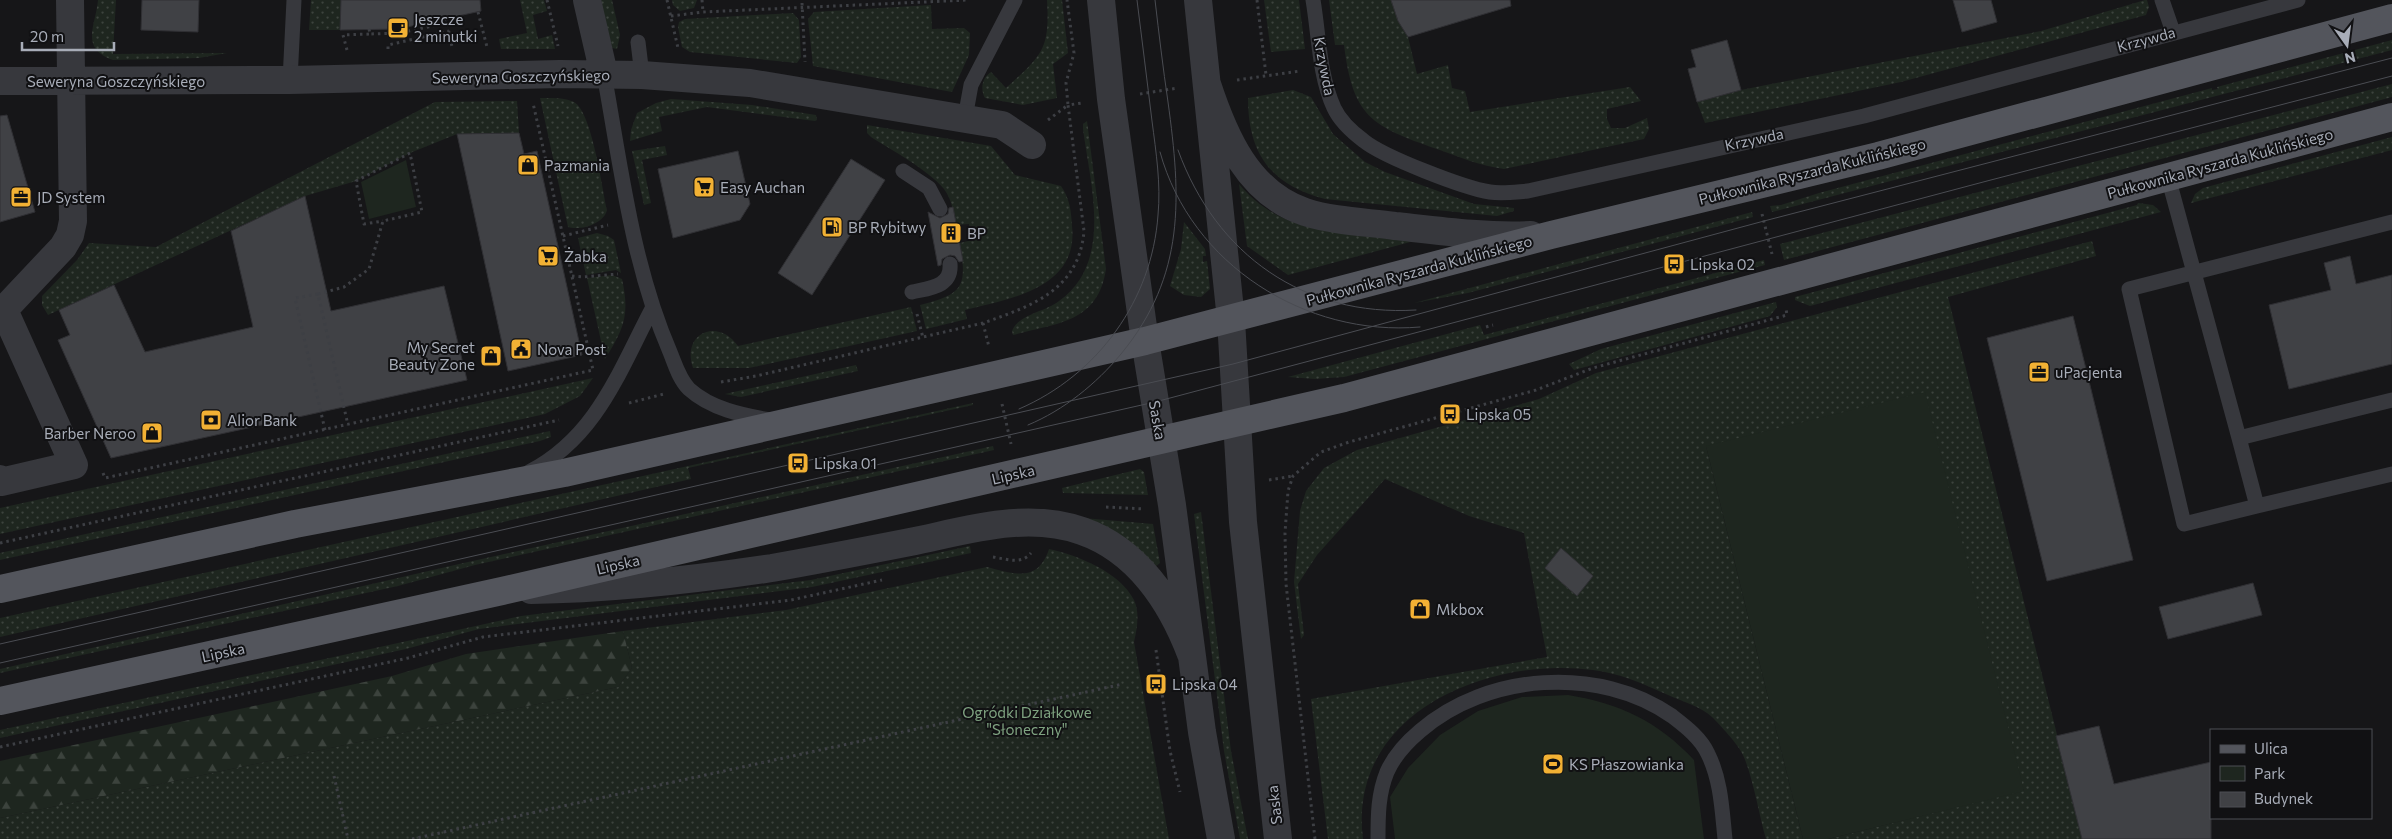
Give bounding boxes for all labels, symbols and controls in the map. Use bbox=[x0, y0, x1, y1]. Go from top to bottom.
place label: Jeszcze 2 minutki bbox=[414, 10, 477, 45]
cafe icon: Jeszcze 2 minutki bbox=[386, 16, 410, 40]
scale bar bbox=[22, 20, 115, 52]
north arrow bbox=[2322, 20, 2372, 70]
street label: Krzywda bbox=[2115, 23, 2177, 55]
text: 20 m bbox=[30, 27, 64, 45]
street label: Krzywda bbox=[1310, 35, 1340, 97]
text: N bbox=[2343, 49, 2357, 68]
street label: Seweryna Goszczyńskiego bbox=[432, 65, 610, 87]
street label: Seweryna Goszczyńskiego bbox=[27, 72, 205, 90]
street label: Krzywda bbox=[1723, 124, 1785, 154]
street label: Pułkownika Ryszarda Kuklińskiego bbox=[2105, 124, 2335, 202]
street label: Pułkownika Ryszarda Kuklińskiego bbox=[1697, 134, 1927, 208]
shop icon: Pazmania bbox=[516, 153, 540, 177]
place label: Pazmania bbox=[544, 156, 610, 174]
supermarket icon: Easy Auchan bbox=[692, 175, 716, 199]
place label: Easy Auchan bbox=[720, 178, 805, 196]
office icon: JD System bbox=[9, 185, 33, 209]
place label: JD System bbox=[37, 188, 105, 206]
fuel station icon: BP Rybitwy bbox=[820, 215, 844, 239]
place label: BP Rybitwy bbox=[848, 218, 927, 236]
building icon: BP bbox=[939, 221, 963, 245]
place label: BP bbox=[967, 224, 986, 242]
street label: Pułkownika Ryszarda Kuklińskiego bbox=[1304, 231, 1534, 309]
supermarket icon: Żabka bbox=[536, 244, 560, 268]
place label: Żabka bbox=[564, 247, 607, 265]
bus stop icon: Lipska 02 bbox=[1662, 252, 1686, 276]
place label: Lipska 02 bbox=[1690, 255, 1755, 273]
public building icon: Nova Post bbox=[509, 337, 533, 361]
place label: My Secret Beauty Zone bbox=[389, 338, 475, 373]
place label: Nova Post bbox=[537, 340, 606, 358]
shop icon: My Secret Beauty Zone bbox=[479, 344, 503, 368]
office icon: uPacjenta bbox=[2027, 360, 2051, 384]
place label: uPacjenta bbox=[2055, 363, 2122, 381]
street label: Saska bbox=[1146, 399, 1170, 441]
bus stop icon: Lipska 05 bbox=[1438, 402, 1462, 426]
place label: Lipska 05 bbox=[1466, 405, 1531, 423]
bank icon: Alior Bank bbox=[199, 408, 223, 432]
place label: Alior Bank bbox=[227, 411, 297, 429]
shop icon: Barber Neroo bbox=[140, 421, 164, 445]
place label: Barber Neroo bbox=[44, 424, 136, 442]
bus stop icon: Lipska 01 bbox=[786, 451, 810, 475]
place label: Lipska 01 bbox=[814, 454, 877, 472]
street label: Lipska bbox=[990, 460, 1036, 488]
street label: Lipska bbox=[595, 550, 641, 578]
shop icon: Mkbox bbox=[1408, 597, 1432, 621]
place label: Mkbox bbox=[1436, 600, 1484, 618]
street label: Lipska bbox=[200, 639, 246, 665]
bus stop icon: Lipska 04 bbox=[1144, 672, 1168, 696]
place label: Lipska 04 bbox=[1172, 675, 1238, 693]
park label: Ogródki Działkowe "Słoneczny" bbox=[962, 703, 1092, 738]
legend bbox=[2210, 729, 2372, 819]
text: Ulica bbox=[2254, 739, 2288, 757]
sports icon: KS Płaszowianka bbox=[1541, 752, 1565, 776]
place label: KS Płaszowianka bbox=[1569, 755, 1684, 773]
text: Park bbox=[2254, 764, 2285, 782]
street label: Saska bbox=[1263, 784, 1285, 826]
text: Budynek bbox=[2254, 789, 2313, 807]

